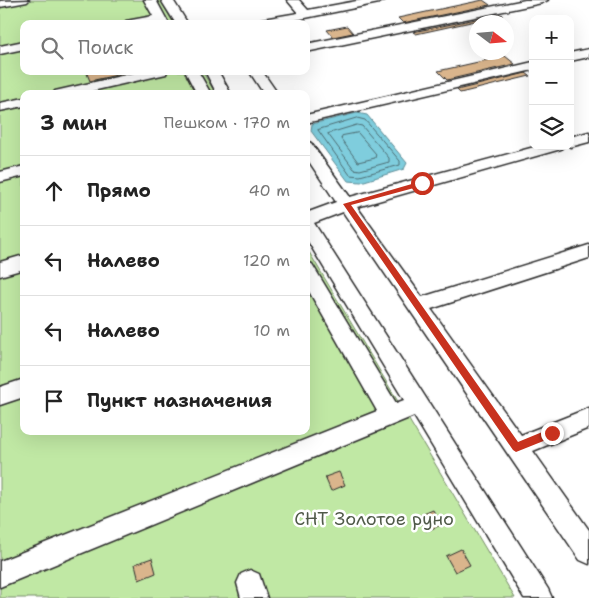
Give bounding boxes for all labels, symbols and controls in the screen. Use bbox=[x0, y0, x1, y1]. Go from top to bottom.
north arrow bbox=[469, 15, 514, 60]
map controls bbox=[529, 15, 574, 150]
button: + bbox=[529, 15, 574, 60]
search box bbox=[20, 20, 310, 75]
icon: search bbox=[38, 34, 66, 62]
text: Поиск bbox=[78, 35, 133, 60]
button: − bbox=[529, 60, 574, 105]
button: layers bbox=[529, 105, 574, 150]
text: 3 мин bbox=[40, 109, 107, 137]
text: Пешком · 170 m bbox=[164, 112, 290, 133]
route start bbox=[411, 172, 434, 195]
icon: ahead bbox=[40, 177, 68, 205]
text: Прямо bbox=[87, 178, 151, 203]
text: 40 m bbox=[248, 180, 290, 201]
icon: left bbox=[40, 247, 68, 275]
text: Налево bbox=[87, 248, 160, 273]
text: 120 m bbox=[243, 250, 290, 271]
icon: left bbox=[40, 317, 68, 345]
text: Налево bbox=[87, 318, 160, 343]
text: 10 m bbox=[253, 320, 290, 341]
icon: arrive bbox=[40, 387, 68, 415]
text: Пункт назначения bbox=[87, 388, 272, 413]
route end bbox=[541, 422, 564, 445]
park label: СНТ Золотое руно bbox=[294, 507, 454, 531]

